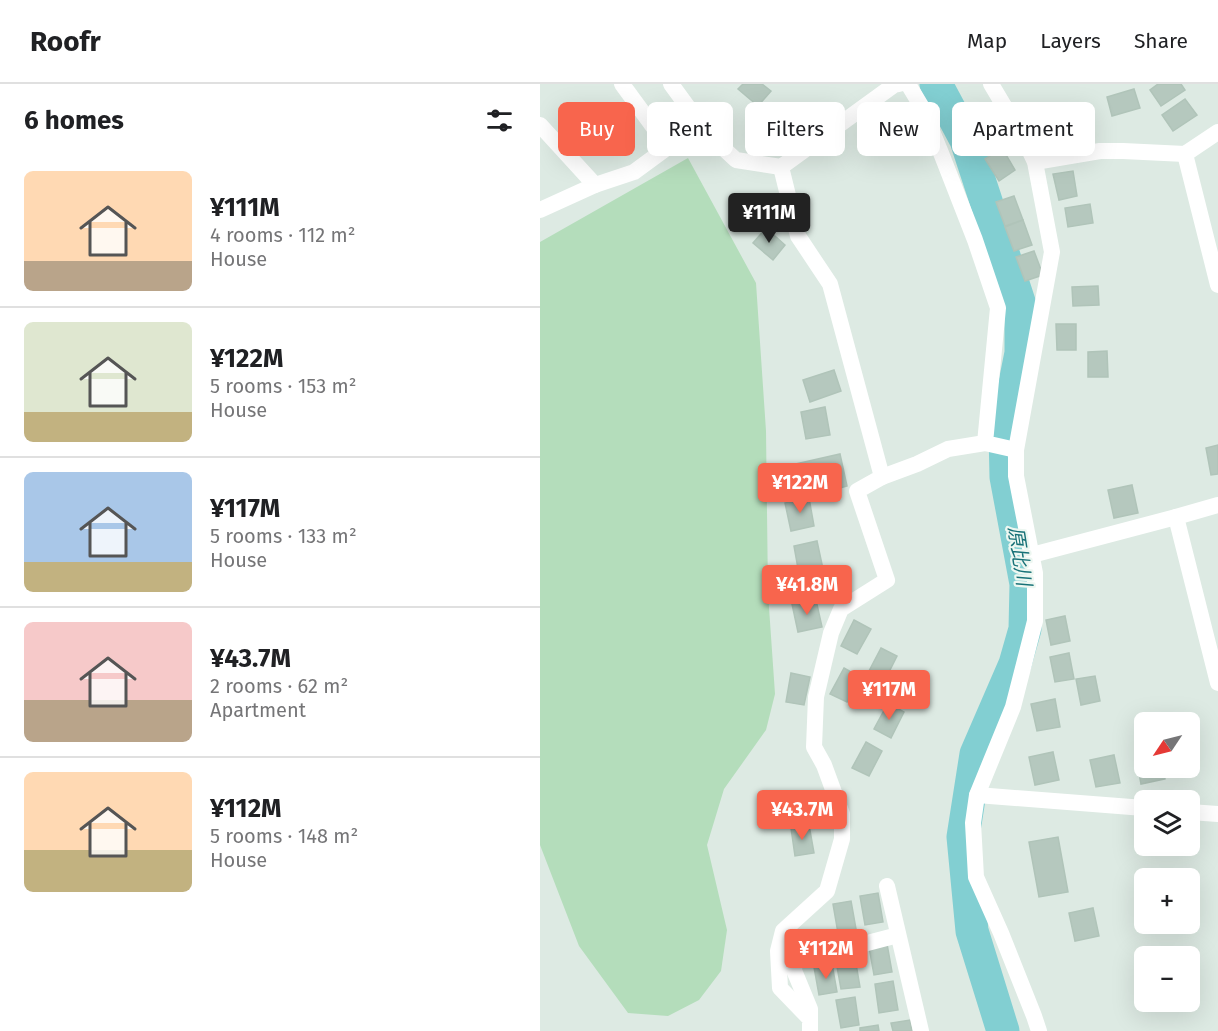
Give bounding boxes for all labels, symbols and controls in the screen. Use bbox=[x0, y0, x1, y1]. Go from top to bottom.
text: Roofr bbox=[30, 25, 101, 58]
text: Map bbox=[967, 28, 1007, 54]
text: Layers bbox=[1040, 28, 1101, 54]
text: Share bbox=[1134, 28, 1188, 54]
chip: Buy bbox=[558, 102, 635, 156]
chip: Rent bbox=[647, 102, 733, 156]
chip: Filters bbox=[745, 102, 845, 156]
chip: New bbox=[857, 102, 940, 156]
chip: Apartment bbox=[952, 102, 1095, 156]
icon: filters bbox=[483, 104, 516, 137]
text: 6 homes bbox=[24, 105, 124, 136]
text: ¥111M bbox=[210, 192, 280, 223]
pin: ¥111M bbox=[727, 193, 811, 244]
icon: home bbox=[72, 195, 144, 267]
text: ¥111M bbox=[742, 200, 796, 224]
text: 4 rooms · 112 m² bbox=[210, 223, 356, 247]
text: House bbox=[210, 247, 267, 271]
text: ¥122M bbox=[210, 343, 283, 374]
icon: home bbox=[72, 346, 144, 418]
text: 5 rooms · 153 m² bbox=[210, 374, 357, 398]
text: House bbox=[210, 398, 267, 422]
pin: ¥122M bbox=[758, 463, 842, 514]
text: ¥122M bbox=[772, 470, 828, 494]
text: ¥117M bbox=[210, 493, 280, 524]
icon: home bbox=[72, 496, 144, 568]
text: 5 rooms · 133 m² bbox=[210, 524, 357, 548]
water label: 原比川 bbox=[1003, 524, 1037, 589]
text: House bbox=[210, 548, 267, 572]
pin: ¥41.8M bbox=[758, 565, 856, 616]
text: ¥41.8M bbox=[776, 572, 838, 596]
text: ¥43.7M bbox=[210, 643, 291, 674]
icon: home bbox=[72, 646, 144, 718]
pin: ¥117M bbox=[847, 670, 931, 721]
text: 2 rooms · 62 m² bbox=[210, 674, 348, 698]
text: ¥117M bbox=[862, 677, 916, 701]
text: Apartment bbox=[210, 698, 306, 722]
north arrow bbox=[1134, 712, 1200, 778]
map controls bbox=[1134, 712, 1200, 1012]
pin: ¥43.7M bbox=[753, 790, 851, 841]
button: layers bbox=[1134, 790, 1200, 856]
text: ¥112M bbox=[210, 793, 282, 824]
icon: home bbox=[72, 796, 144, 868]
text: ¥43.7M bbox=[771, 797, 833, 821]
text: 5 rooms · 148 m² bbox=[210, 824, 358, 848]
text: House bbox=[210, 848, 267, 872]
button: + bbox=[1134, 868, 1200, 934]
pin: ¥112M bbox=[784, 929, 868, 980]
text: ¥112M bbox=[798, 936, 854, 960]
button: − bbox=[1134, 946, 1200, 1012]

